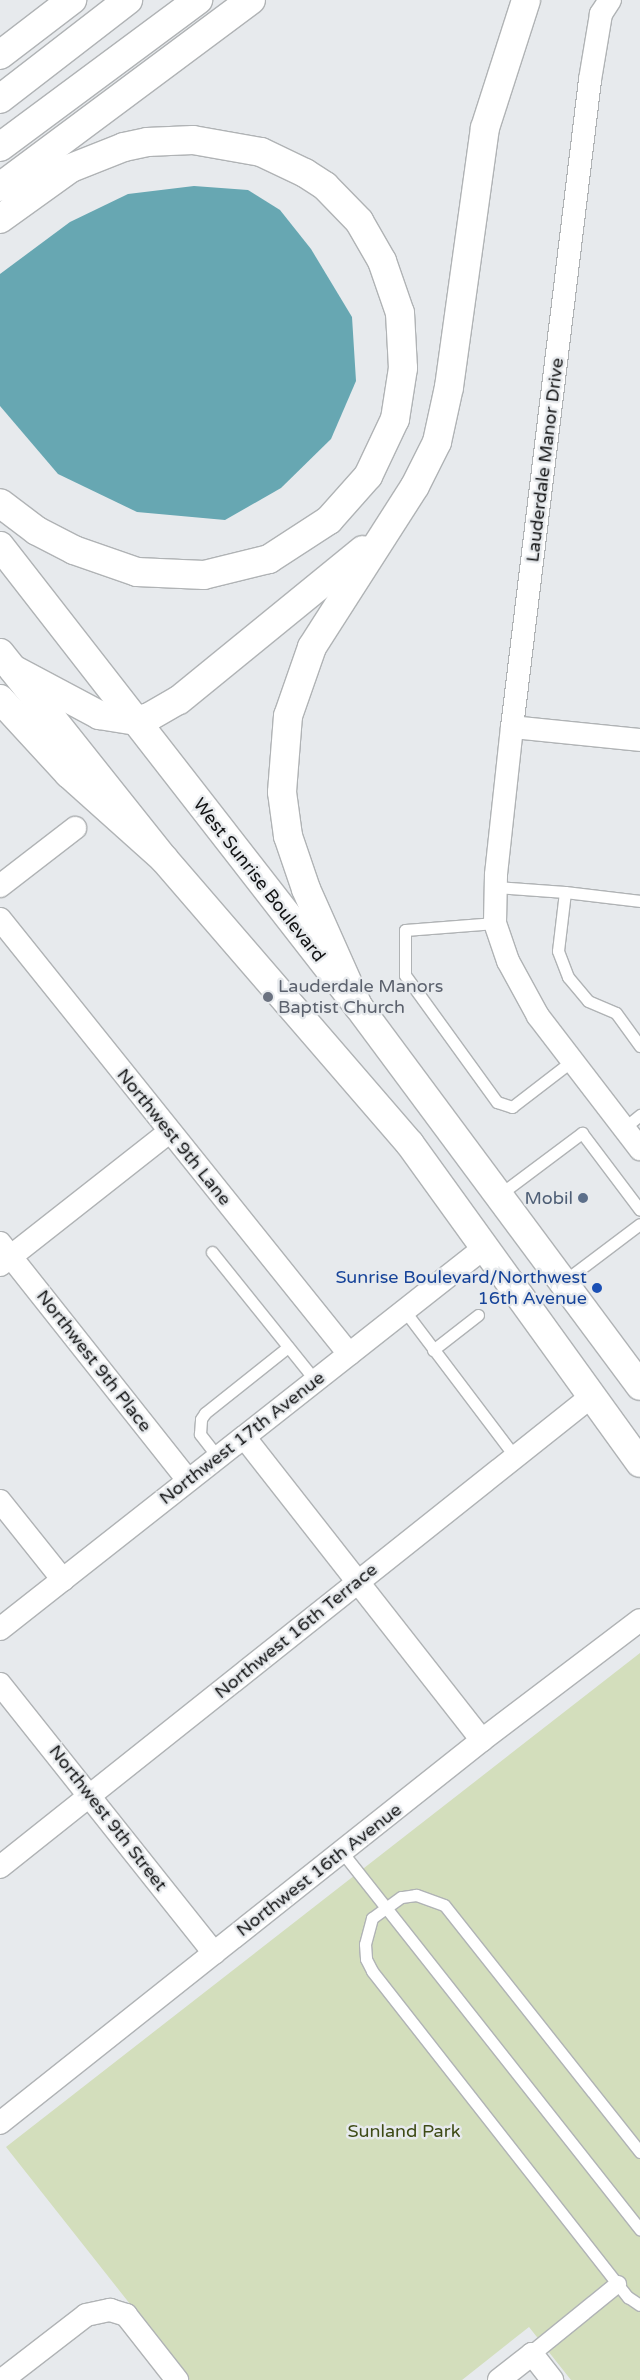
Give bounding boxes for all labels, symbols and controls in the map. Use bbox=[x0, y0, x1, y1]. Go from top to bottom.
street label: Lauderdale Manor Drive bbox=[522, 357, 568, 563]
street label: West Sunrise Boulevard bbox=[188, 794, 330, 966]
place label: Lauderdale Manors Baptist Church bbox=[278, 976, 443, 1019]
marker: Lauderdale Manors Baptist Church bbox=[262, 991, 274, 1003]
street label: Northwest 9th Lane bbox=[112, 1064, 236, 1210]
place label: Mobil bbox=[525, 1187, 573, 1209]
marker: Mobil bbox=[577, 1192, 589, 1204]
place label: Sunrise Boulevard/Northwest 16th Avenue bbox=[335, 1267, 587, 1310]
marker: Sunrise Boulevard/Northwest 16th Avenue bbox=[591, 1282, 603, 1294]
street label: Northwest 9th Place bbox=[32, 1286, 156, 1436]
street label: Northwest 17th Avenue bbox=[155, 1367, 329, 1509]
street label: Northwest 16th Terrace bbox=[210, 1559, 382, 1703]
street label: Northwest 9th Street bbox=[44, 1741, 172, 1895]
street label: Northwest 16th Avenue bbox=[232, 1799, 406, 1941]
park label: Sunland Park bbox=[348, 2120, 460, 2142]

